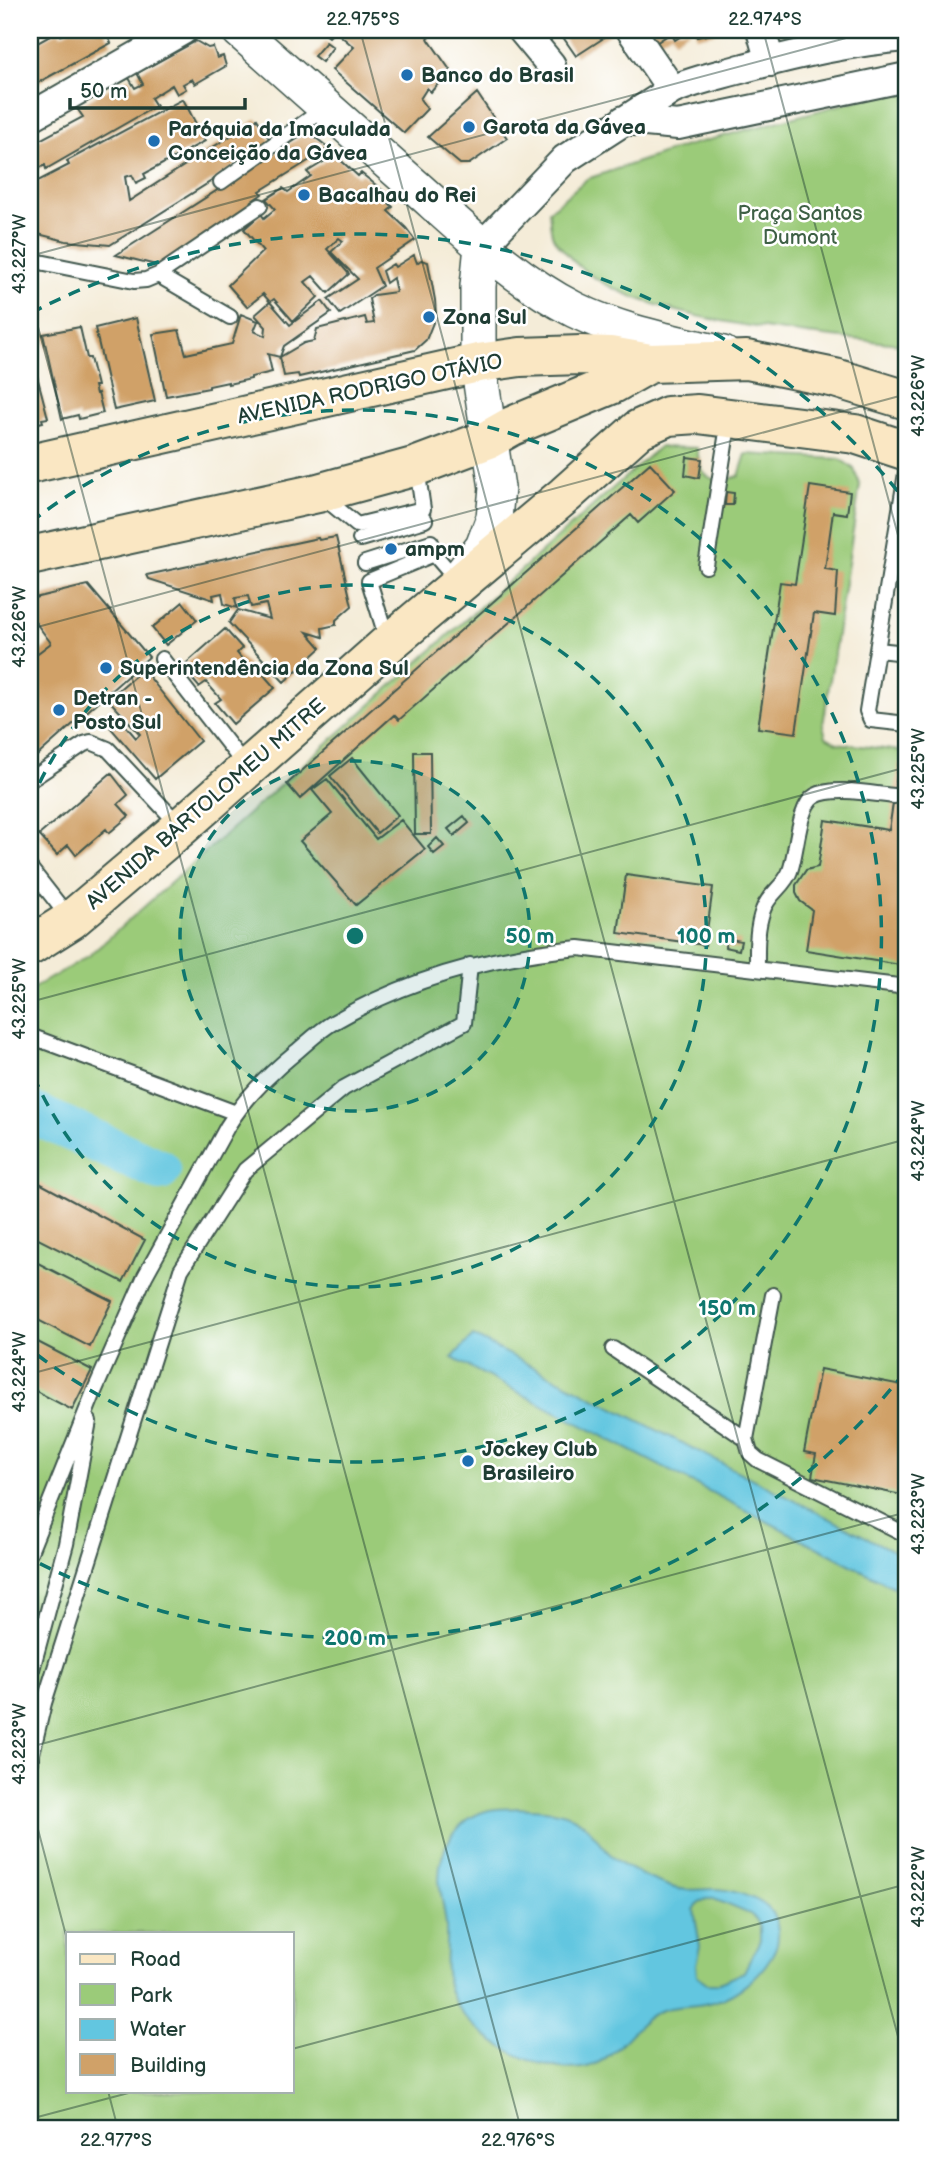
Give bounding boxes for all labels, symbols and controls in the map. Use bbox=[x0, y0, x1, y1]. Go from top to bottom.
text: 22.975°S bbox=[326, 9, 400, 30]
text: 22.974°S bbox=[728, 9, 802, 30]
place label: Banco do Brasil bbox=[421, 63, 574, 88]
scale bar bbox=[70, 66, 245, 110]
marker: Banco do Brasil bbox=[399, 67, 415, 83]
text: 50 m bbox=[80, 79, 127, 104]
place label: Garota da Gávea bbox=[483, 115, 646, 140]
place label: Paróquia da Imaculada Conceição da Gávea bbox=[168, 117, 391, 166]
marker: Garota da Gávea bbox=[461, 119, 477, 135]
marker: Paróquia da Imaculada Conceição da Gávea bbox=[146, 133, 162, 149]
place label: Bacalhau do Rei bbox=[318, 183, 476, 208]
marker: Bacalhau do Rei bbox=[296, 187, 312, 203]
park label: Praça Santos Dumont bbox=[737, 201, 863, 250]
text: 43.227°W bbox=[9, 213, 30, 294]
place label: Zona Sul bbox=[443, 305, 527, 330]
marker: Zona Sul bbox=[421, 309, 437, 325]
street label: AVENIDA RODRIGO OTÁVIO bbox=[235, 349, 505, 429]
text: 43.226°W bbox=[908, 354, 929, 437]
place label: ampm bbox=[405, 537, 465, 562]
marker: ampm bbox=[383, 541, 399, 557]
text: 43.226°W bbox=[9, 585, 30, 668]
place label: Superintendência da Zona Sul bbox=[120, 656, 409, 681]
marker: Superintendência da Zona Sul bbox=[98, 660, 114, 676]
place label: Detran - Posto Sul bbox=[73, 686, 162, 735]
street label: AVENIDA BARTOLOMEU MITRE bbox=[81, 693, 331, 915]
marker: Detran - Posto Sul bbox=[51, 702, 67, 718]
text: 43.225°W bbox=[908, 728, 929, 810]
centre of rings bbox=[343, 924, 367, 948]
text: 50 m bbox=[506, 924, 554, 949]
text: 100 m bbox=[677, 924, 735, 949]
text: 43.225°W bbox=[9, 958, 30, 1040]
text: 43.224°W bbox=[908, 1100, 929, 1182]
text: 150 m bbox=[698, 1296, 756, 1321]
text: 43.224°W bbox=[9, 1331, 30, 1413]
place label: Jockey Club Brasileiro bbox=[482, 1437, 598, 1486]
marker: Jockey Club Brasileiro bbox=[460, 1453, 476, 1469]
text: 43.223°W bbox=[908, 1472, 929, 1555]
text: 200 m bbox=[324, 1626, 386, 1651]
text: 43.223°W bbox=[9, 1702, 30, 1785]
text: 43.222°W bbox=[908, 1846, 929, 1928]
legend bbox=[66, 1932, 294, 2092]
text: Road bbox=[130, 1947, 181, 1972]
text: Park bbox=[130, 1983, 173, 2008]
text: Water bbox=[130, 2017, 186, 2042]
text: Building bbox=[130, 2053, 206, 2078]
text: 22.977°S bbox=[80, 2130, 152, 2151]
text: 22.976°S bbox=[481, 2130, 555, 2151]

